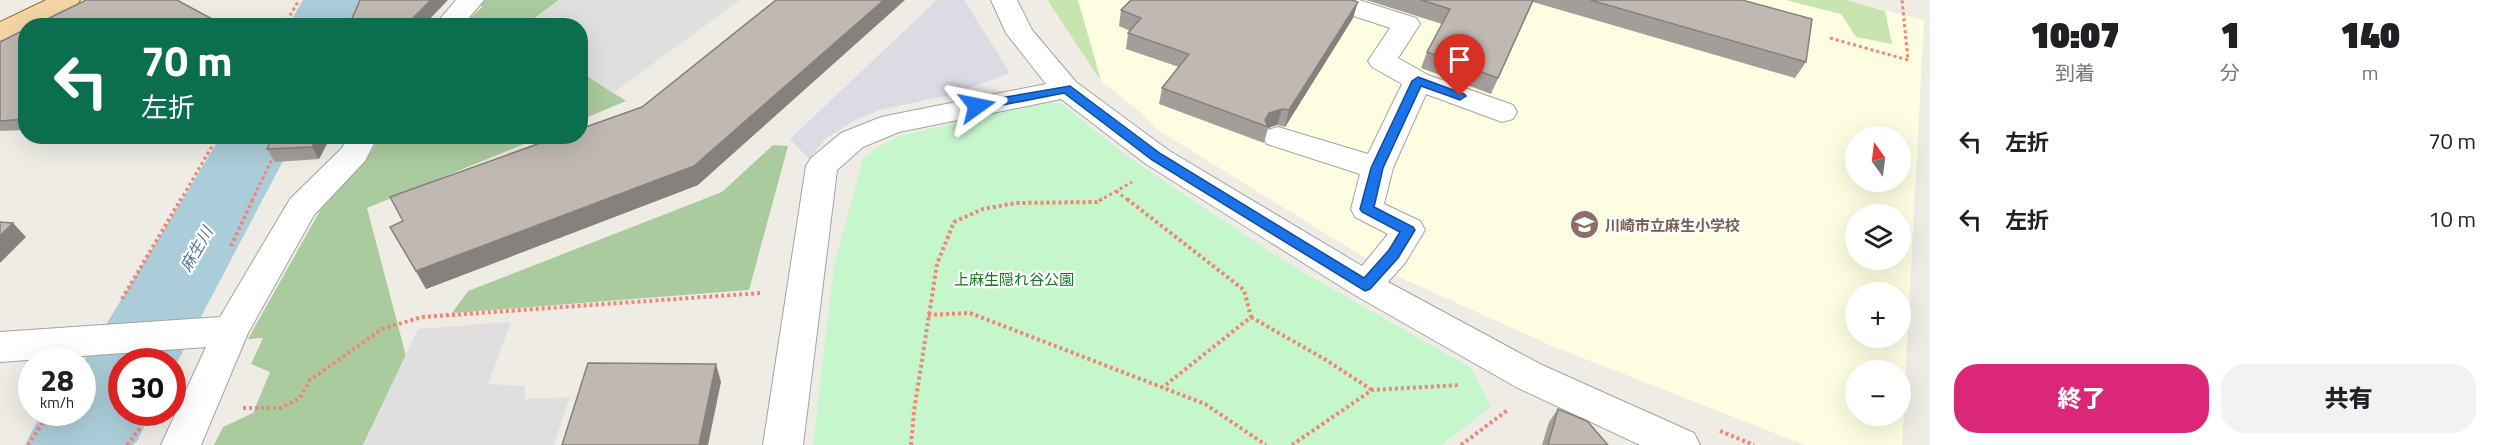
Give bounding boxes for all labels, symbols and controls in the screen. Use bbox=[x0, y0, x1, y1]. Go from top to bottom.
text: 10:07 bbox=[2030, 7, 2120, 62]
text: 1 bbox=[2220, 7, 2240, 62]
text: 140 bbox=[2340, 7, 2400, 62]
text: 70 m bbox=[141, 28, 233, 92]
pin bbox=[1434, 34, 1485, 96]
icon: left bbox=[42, 42, 120, 120]
icon: arrive bbox=[1443, 43, 1476, 76]
text: 到着 bbox=[2055, 57, 2095, 88]
text: 分 bbox=[2220, 57, 2240, 88]
text: m bbox=[2362, 57, 2378, 88]
position arrow bbox=[945, 74, 1009, 138]
text: 左折 bbox=[141, 86, 195, 127]
text: 70 m bbox=[2428, 124, 2476, 158]
icon: left bbox=[1954, 125, 1987, 158]
text: 左折 bbox=[2005, 125, 2049, 159]
north arrow bbox=[1845, 126, 1911, 192]
map controls bbox=[1845, 126, 1911, 426]
text: 10 m bbox=[2428, 202, 2476, 236]
icon: left bbox=[1954, 203, 1987, 236]
text: 左折 bbox=[2005, 203, 2049, 237]
button: layers bbox=[1845, 204, 1911, 270]
school or university icon: 川崎市立麻生小学校 bbox=[1568, 209, 1600, 241]
place label: 川崎市立麻生小学校 bbox=[1605, 214, 1740, 237]
water label: 麻生川 bbox=[174, 220, 219, 276]
park label: 上麻生隠れ谷公園 bbox=[954, 268, 1074, 291]
button: + bbox=[1845, 282, 1911, 348]
speed limit sign: 30 bbox=[108, 348, 186, 426]
text: 28 bbox=[40, 357, 74, 403]
button: − bbox=[1845, 360, 1911, 426]
button: 終了 bbox=[1954, 364, 2209, 433]
button: 共有 bbox=[2221, 364, 2476, 433]
text: km/h bbox=[40, 391, 74, 414]

